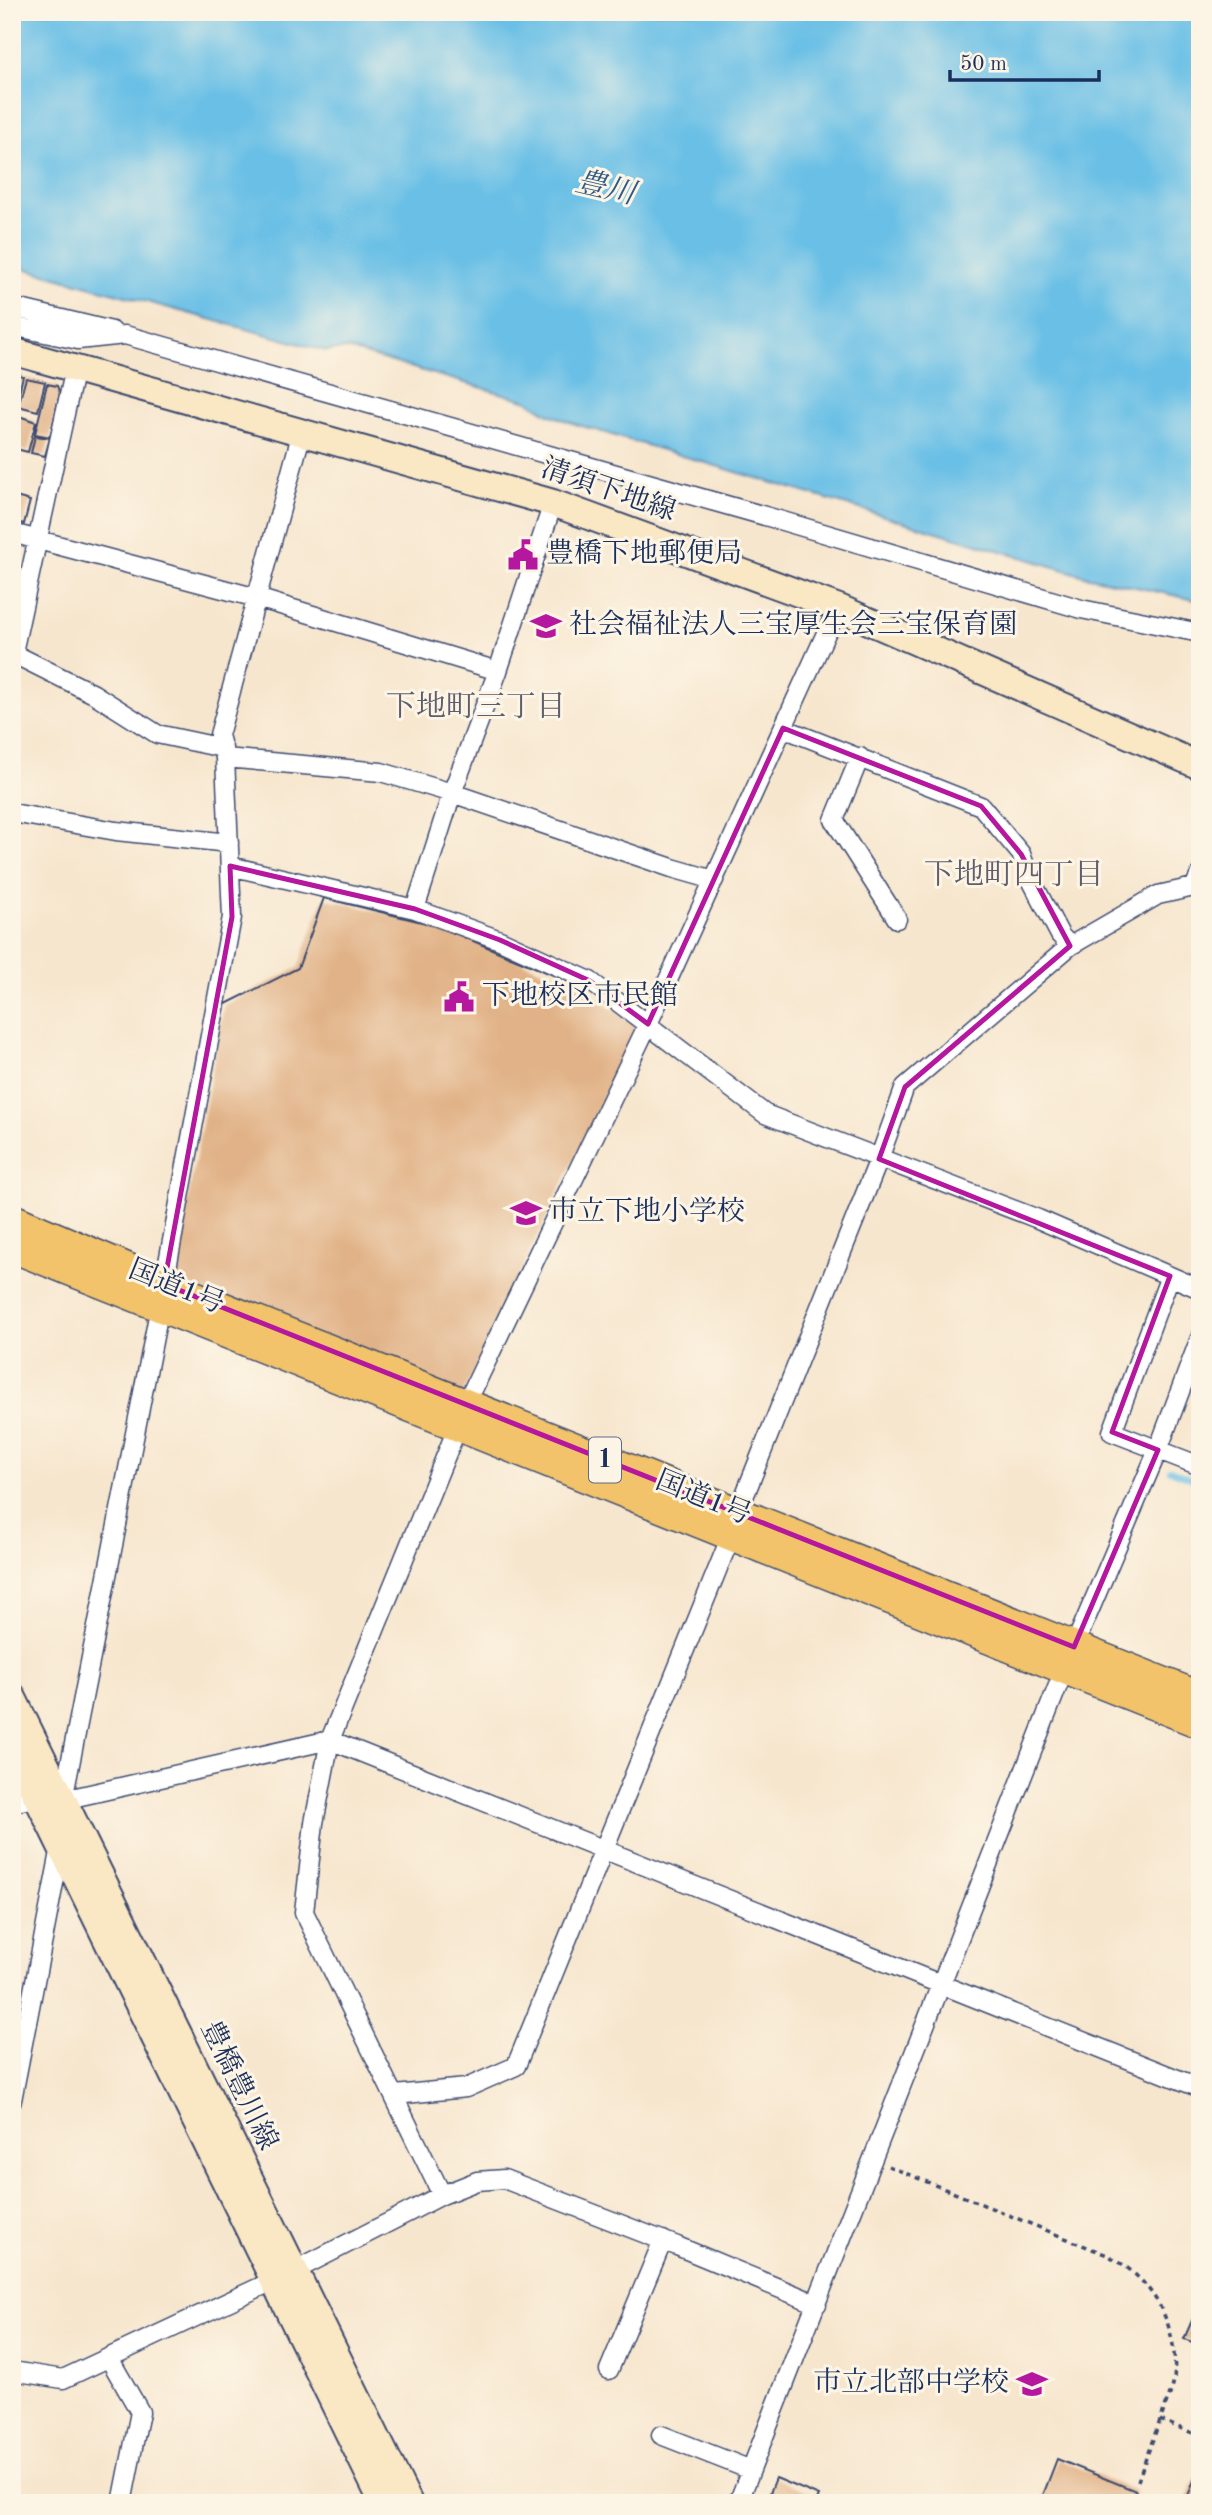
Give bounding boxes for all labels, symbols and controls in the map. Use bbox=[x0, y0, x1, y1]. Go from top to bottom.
scale bar bbox=[950, 38, 1098, 82]
text: 50 m bbox=[960, 54, 1007, 75]
water label: 豊川 bbox=[572, 165, 641, 211]
street label: 清須下地線 bbox=[537, 452, 680, 527]
public building icon: 豊橋下地郵便局 bbox=[506, 538, 540, 572]
place label: 豊橋下地郵便局 bbox=[546, 538, 742, 569]
school or university icon: 社会福祉法人三宝厚生会三宝保育園 bbox=[529, 609, 563, 643]
place label: 社会福祉法人三宝厚生会三宝保育園 bbox=[569, 609, 1017, 640]
district label: 下地町三丁目 bbox=[386, 690, 566, 723]
district label: 下地町四丁目 bbox=[924, 858, 1104, 891]
public building icon: 下地校区市民館 bbox=[442, 980, 476, 1014]
place label: 下地校区市民館 bbox=[482, 980, 678, 1011]
school or university icon: 市立下地小学校 bbox=[509, 1196, 543, 1230]
place label: 市立下地小学校 bbox=[549, 1196, 745, 1227]
street label: 国道1号 bbox=[124, 1253, 229, 1320]
road number: 1 bbox=[589, 1438, 621, 1483]
street label: 国道1号 bbox=[651, 1464, 756, 1531]
street label: 豊橋豊川線 bbox=[195, 2016, 284, 2155]
place label: 市立北部中学校 bbox=[813, 2367, 1009, 2398]
school or university icon: 市立北部中学校 bbox=[1015, 2367, 1049, 2401]

